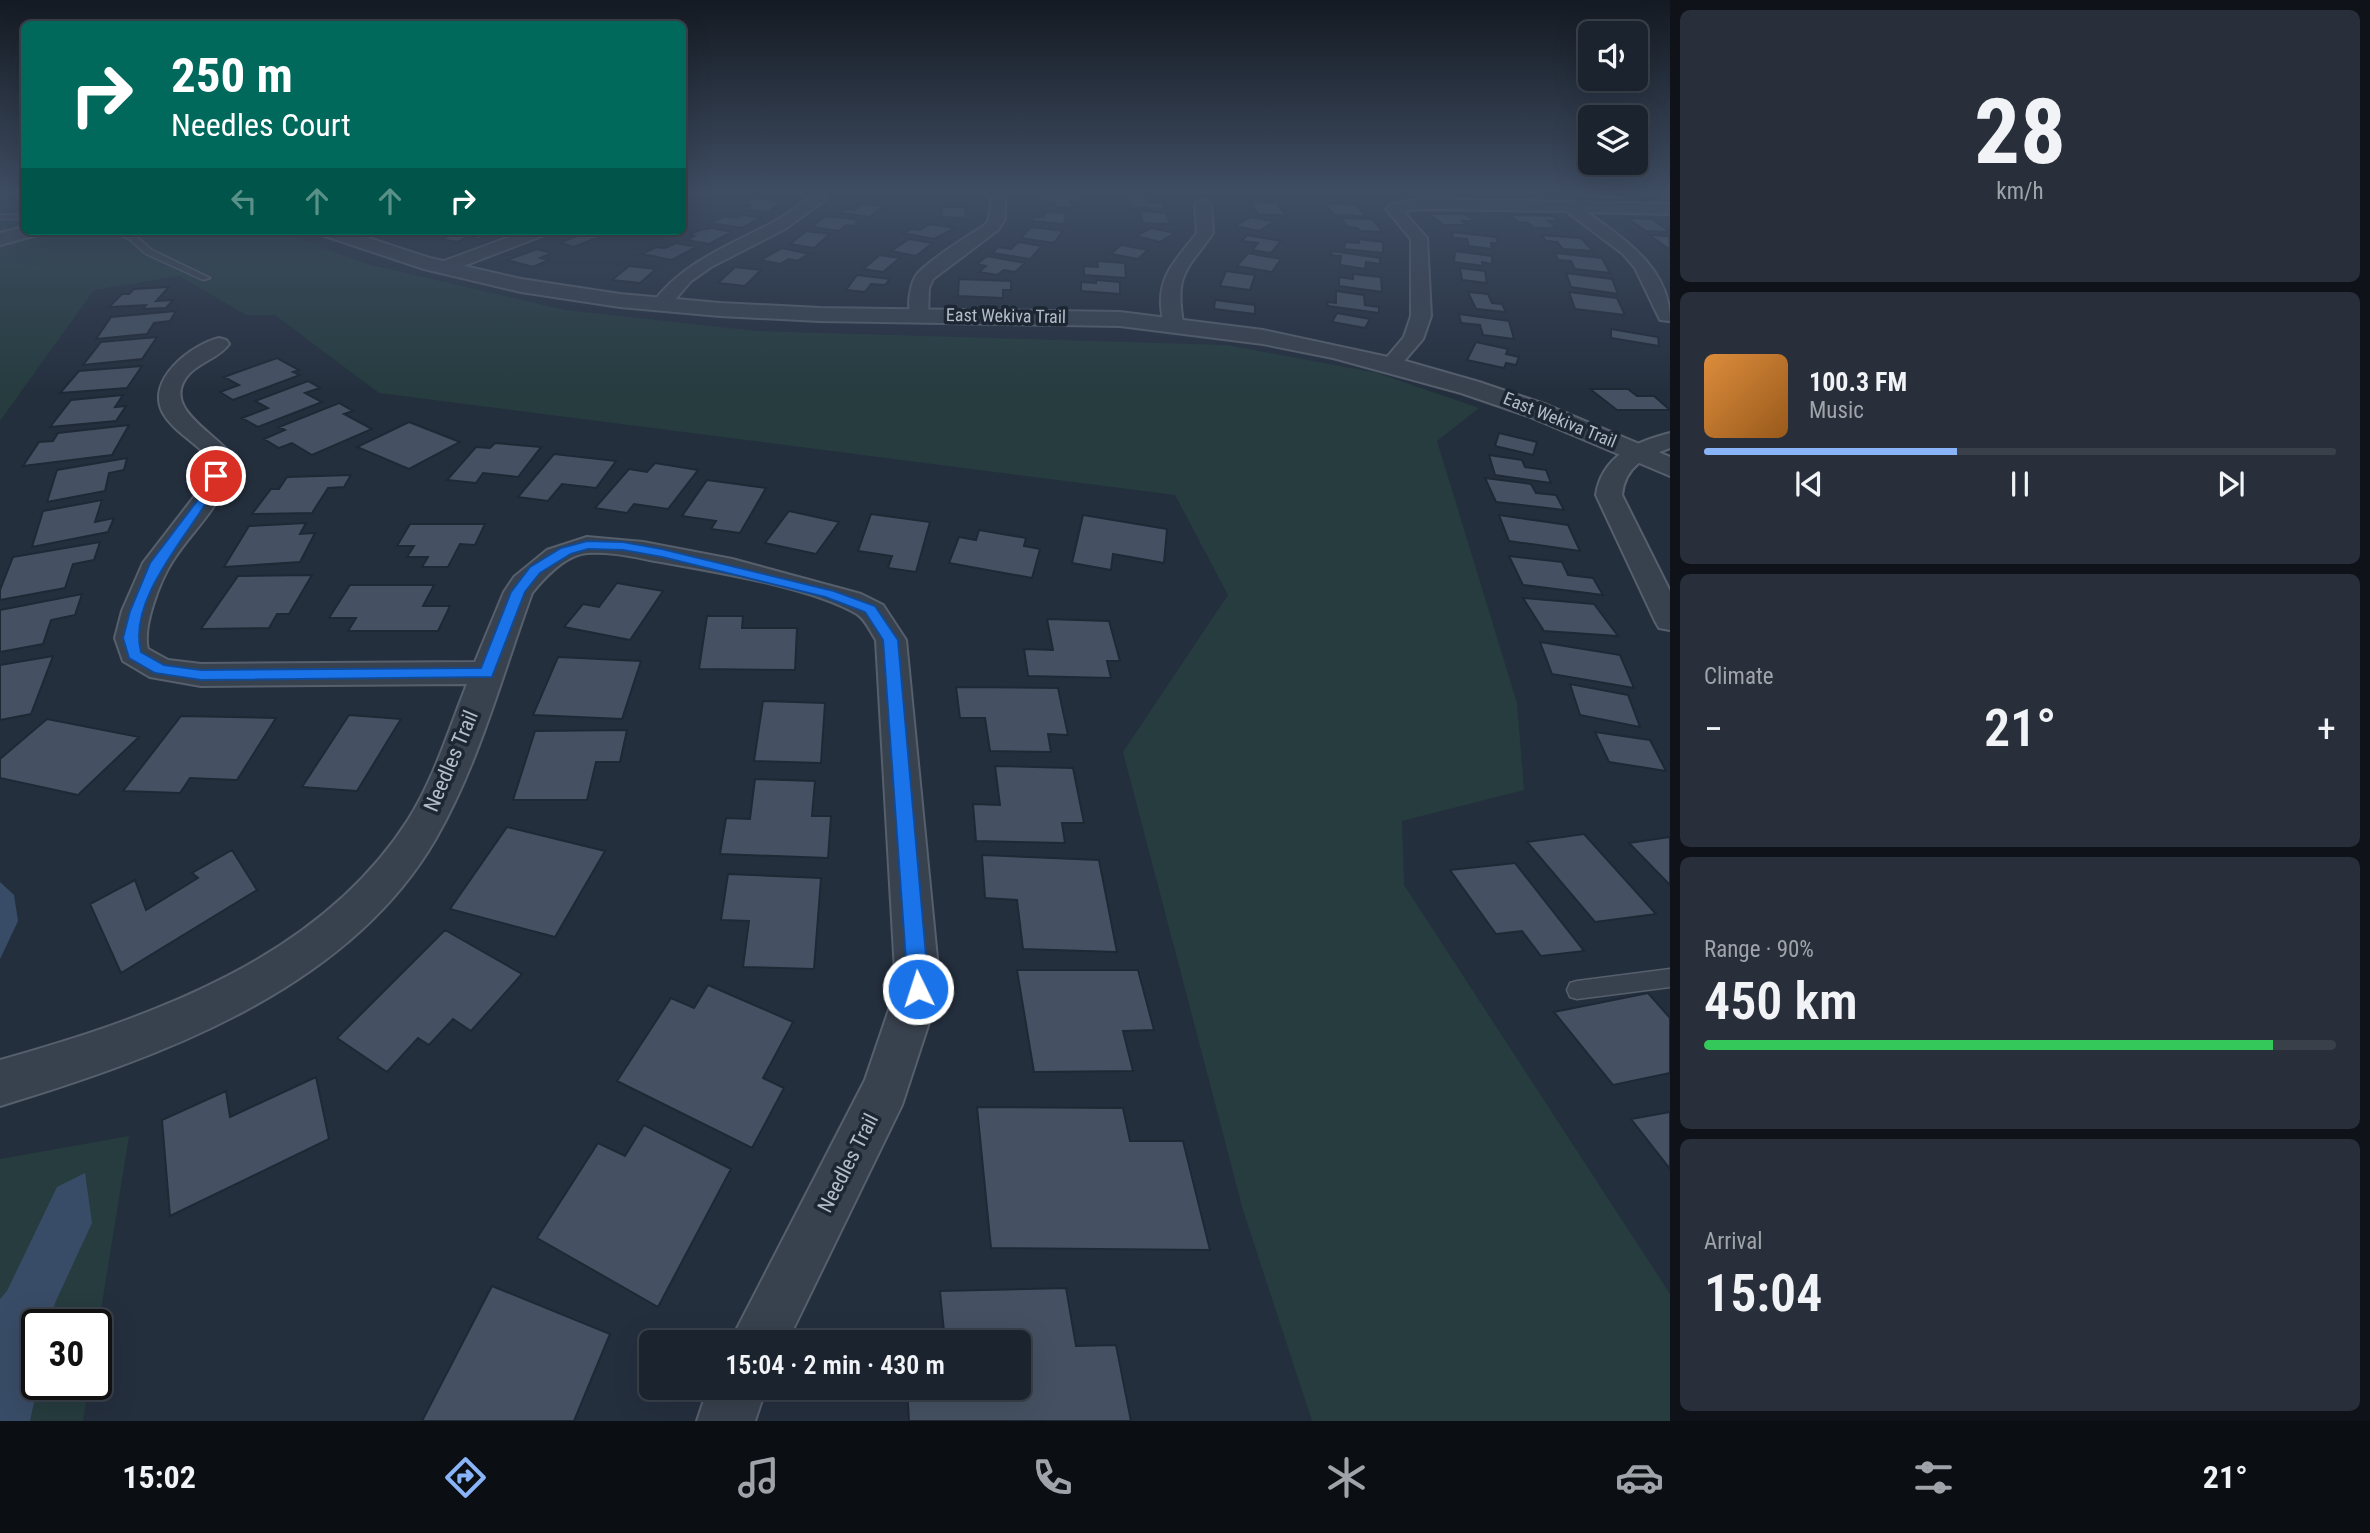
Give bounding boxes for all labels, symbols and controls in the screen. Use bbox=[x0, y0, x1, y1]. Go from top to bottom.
map controls bbox=[1578, 21, 1648, 175]
button: sound bbox=[1578, 21, 1648, 91]
text: 250 m bbox=[171, 47, 293, 104]
icon: right bbox=[56, 49, 147, 140]
text: 28 bbox=[1974, 79, 2066, 185]
button: layers bbox=[1578, 105, 1648, 175]
text: Needles Court bbox=[171, 106, 351, 144]
text: km/h bbox=[1996, 178, 2044, 205]
icon: left bbox=[225, 182, 263, 220]
icon: ahead bbox=[298, 182, 336, 220]
icon: ahead bbox=[371, 182, 409, 220]
icon: right bbox=[444, 182, 482, 220]
street label: East Wekiva Trail bbox=[946, 304, 1066, 327]
text: 100.3 FM bbox=[1809, 367, 1907, 397]
street label: East Wekiva Trail bbox=[1501, 387, 1620, 452]
text: Music bbox=[1809, 397, 1864, 424]
pin bbox=[186, 446, 246, 506]
icon: arrive bbox=[197, 457, 235, 495]
icon: previous bbox=[1790, 465, 1828, 503]
icon: pause bbox=[2001, 465, 2039, 503]
icon: next bbox=[2212, 465, 2250, 503]
text: Climate bbox=[1704, 663, 1774, 690]
text: 21° bbox=[1984, 698, 2056, 759]
street label: Needles Trail bbox=[419, 707, 483, 815]
text: − bbox=[1704, 707, 1723, 751]
text: + bbox=[2317, 707, 2336, 751]
text: Range · 90% bbox=[1704, 936, 1814, 963]
position arrow bbox=[881, 952, 955, 1026]
text: 450 km bbox=[1704, 971, 1858, 1032]
street label: Needles Trail bbox=[813, 1110, 883, 1216]
text: Arrival bbox=[1704, 1228, 1763, 1255]
text: 15:04 bbox=[1704, 1263, 1822, 1324]
speed limit sign: 30 bbox=[21, 1309, 112, 1400]
text: 15:04 · 2 min · 430 m bbox=[725, 1350, 945, 1380]
icon: directions bbox=[441, 1453, 490, 1502]
icon: music bbox=[734, 1453, 783, 1502]
icon: phone bbox=[1028, 1453, 1077, 1502]
icon: climate bbox=[1322, 1453, 1371, 1502]
icon: car bbox=[1615, 1453, 1664, 1502]
icon: filters bbox=[1909, 1453, 1958, 1502]
text: 15:02 bbox=[122, 1458, 196, 1496]
text: 21° bbox=[2203, 1458, 2248, 1496]

